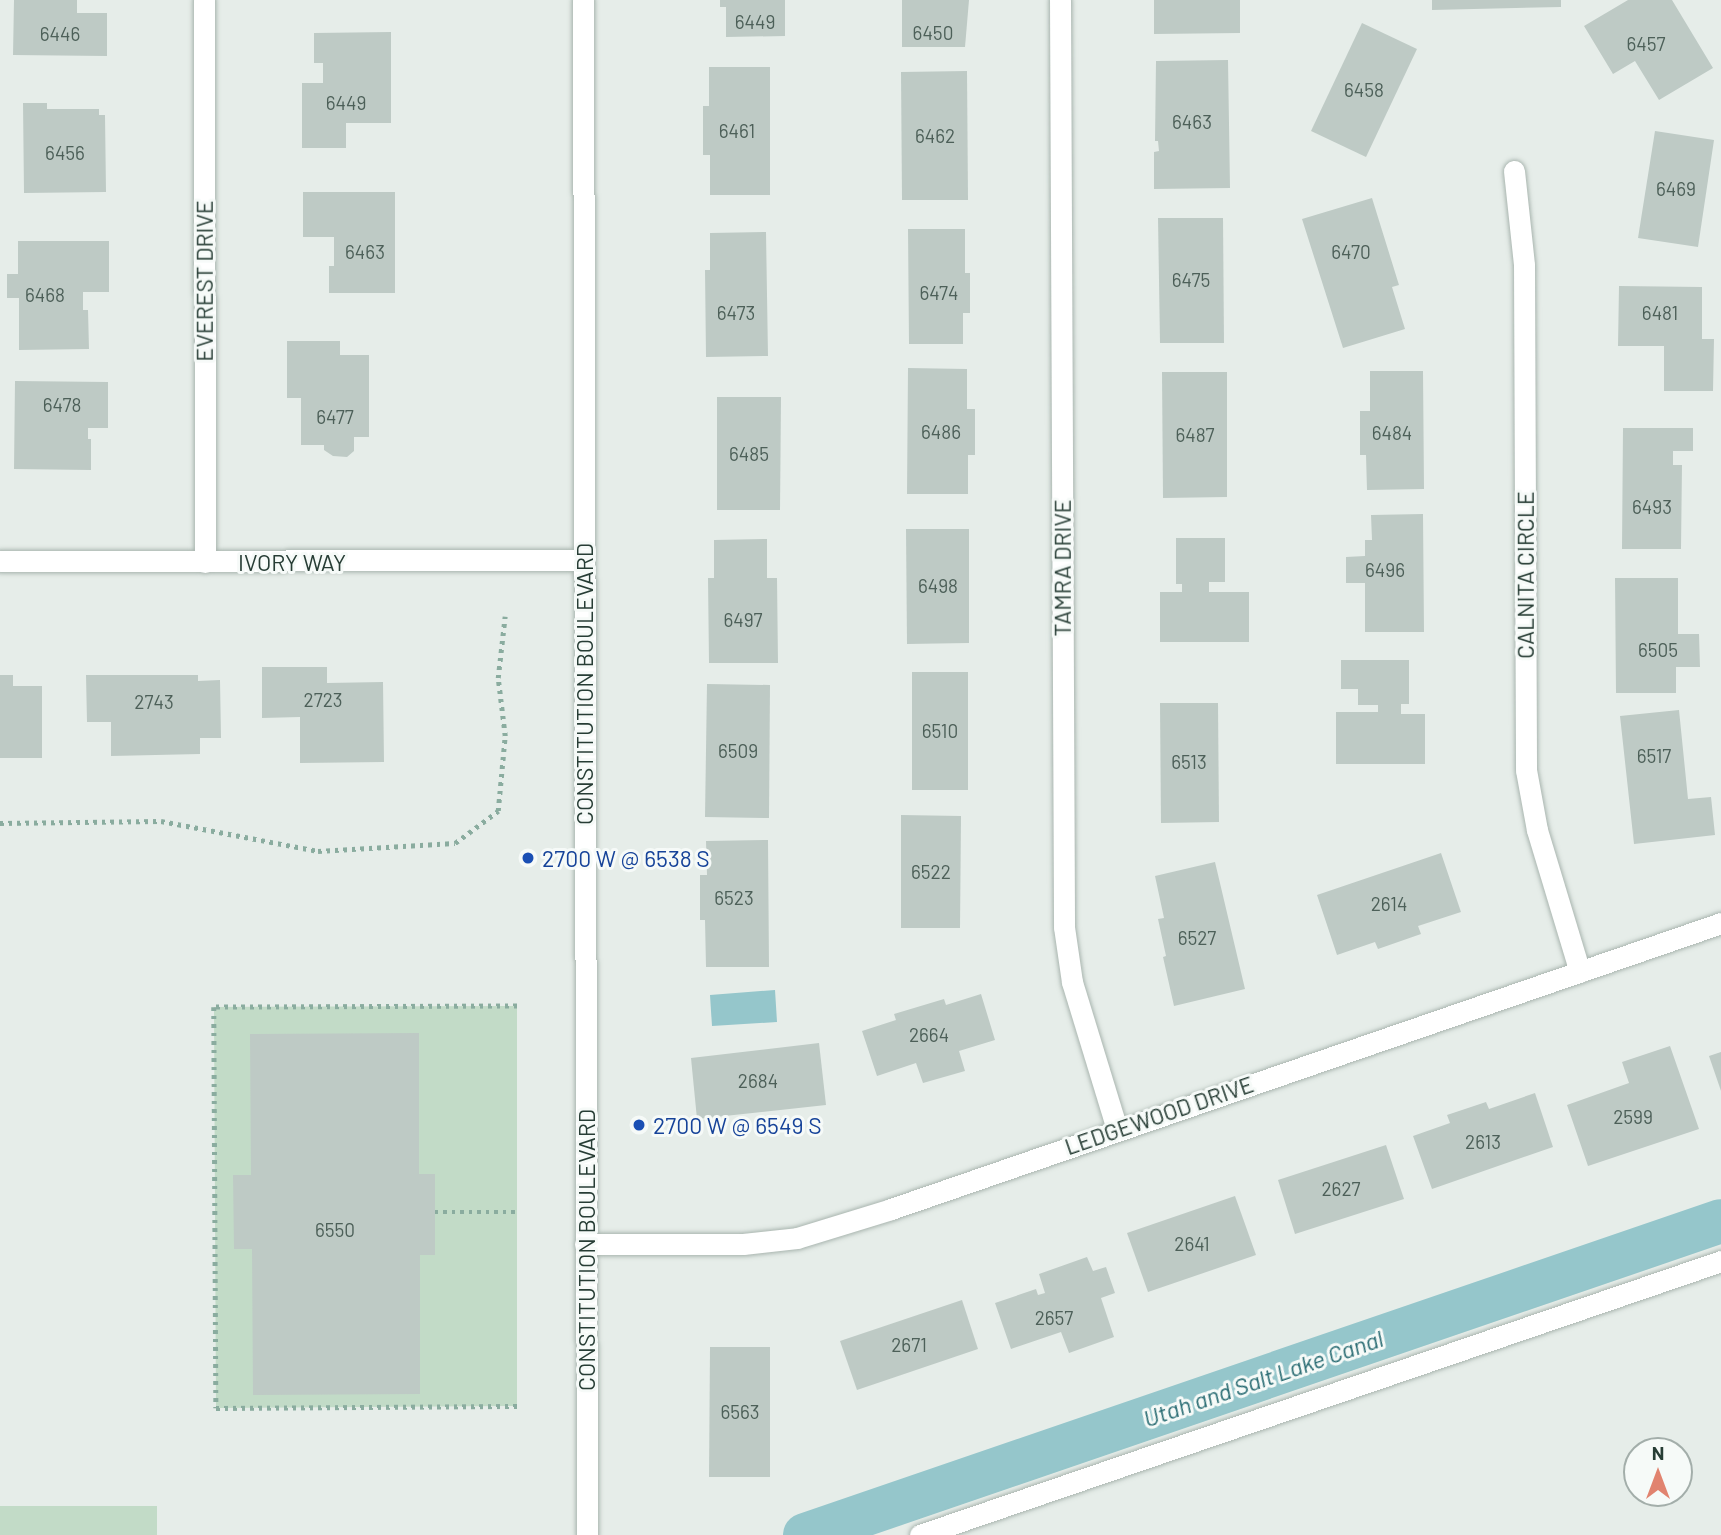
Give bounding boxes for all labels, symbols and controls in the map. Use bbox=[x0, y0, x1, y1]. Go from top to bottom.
house number: 6449 bbox=[735, 11, 775, 33]
house number: 6450 bbox=[913, 22, 953, 44]
house number: 6446 bbox=[40, 23, 80, 45]
house number: 6457 bbox=[1626, 33, 1666, 55]
house number: 6458 bbox=[1344, 79, 1384, 101]
house number: 6449 bbox=[326, 92, 366, 114]
house number: 6463 bbox=[1172, 111, 1212, 133]
house number: 6461 bbox=[719, 120, 755, 142]
house number: 6462 bbox=[915, 125, 955, 147]
house number: 6456 bbox=[45, 142, 85, 164]
house number: 6469 bbox=[1656, 178, 1696, 200]
street label: EVEREST DRIVE bbox=[190, 200, 218, 362]
house number: 6463 bbox=[345, 241, 385, 263]
house number: 6470 bbox=[1331, 241, 1371, 263]
house number: 6475 bbox=[1172, 269, 1210, 291]
house number: 6474 bbox=[919, 282, 959, 304]
house number: 6468 bbox=[25, 284, 65, 306]
house number: 6473 bbox=[717, 302, 755, 324]
house number: 6481 bbox=[1642, 302, 1678, 324]
house number: 6478 bbox=[43, 394, 81, 416]
house number: 6477 bbox=[316, 406, 354, 428]
house number: 6486 bbox=[921, 421, 961, 443]
house number: 6484 bbox=[1372, 422, 1412, 444]
house number: 6487 bbox=[1175, 424, 1215, 446]
house number: 6485 bbox=[729, 443, 769, 465]
street label: CALNITA CIRCLE bbox=[1511, 491, 1539, 659]
house number: 6493 bbox=[1632, 496, 1672, 518]
street label: TAMRA DRIVE bbox=[1048, 499, 1076, 637]
street label: CONSTITUTION BOULEVARD bbox=[570, 543, 598, 825]
street label: IVORY WAY bbox=[238, 548, 346, 576]
house number: 6496 bbox=[1365, 559, 1405, 581]
house number: 6498 bbox=[918, 575, 958, 597]
house number: 6497 bbox=[723, 609, 763, 631]
house number: 6505 bbox=[1638, 639, 1678, 661]
house number: 2723 bbox=[303, 689, 343, 711]
house number: 2743 bbox=[134, 691, 174, 713]
house number: 6510 bbox=[922, 720, 958, 742]
house number: 6509 bbox=[718, 740, 758, 762]
house number: 6517 bbox=[1637, 745, 1671, 767]
house number: 6513 bbox=[1171, 751, 1207, 773]
place label: 2700 W @ 6538 S bbox=[542, 844, 710, 872]
marker: 2700 W @ 6538 S bbox=[520, 850, 536, 866]
house number: 6522 bbox=[911, 861, 951, 883]
house number: 6523 bbox=[714, 887, 754, 909]
house number: 2614 bbox=[1371, 893, 1407, 915]
house number: 6527 bbox=[1178, 927, 1216, 949]
house number: 2664 bbox=[909, 1024, 949, 1046]
house number: 2684 bbox=[738, 1070, 778, 1092]
street label: LEDGEWOOD DRIVE bbox=[1061, 1070, 1257, 1160]
house number: 2599 bbox=[1613, 1106, 1653, 1128]
street label: CONSTITUTION BOULEVARD bbox=[572, 1109, 600, 1391]
place label: 2700 W @ 6549 S bbox=[653, 1111, 822, 1139]
marker: 2700 W @ 6549 S bbox=[631, 1117, 647, 1133]
house number: 2613 bbox=[1465, 1131, 1501, 1153]
house number: 2627 bbox=[1321, 1178, 1361, 1200]
house number: 6550 bbox=[315, 1219, 355, 1241]
house number: 2641 bbox=[1174, 1233, 1210, 1255]
house number: 2657 bbox=[1035, 1307, 1073, 1329]
water label: Utah and Salt Lake Canal bbox=[1139, 1323, 1387, 1433]
house number: 2671 bbox=[891, 1334, 927, 1356]
house number: 6563 bbox=[720, 1401, 760, 1423]
north arrow bbox=[1623, 1437, 1693, 1507]
text: N bbox=[1652, 1441, 1664, 1464]

